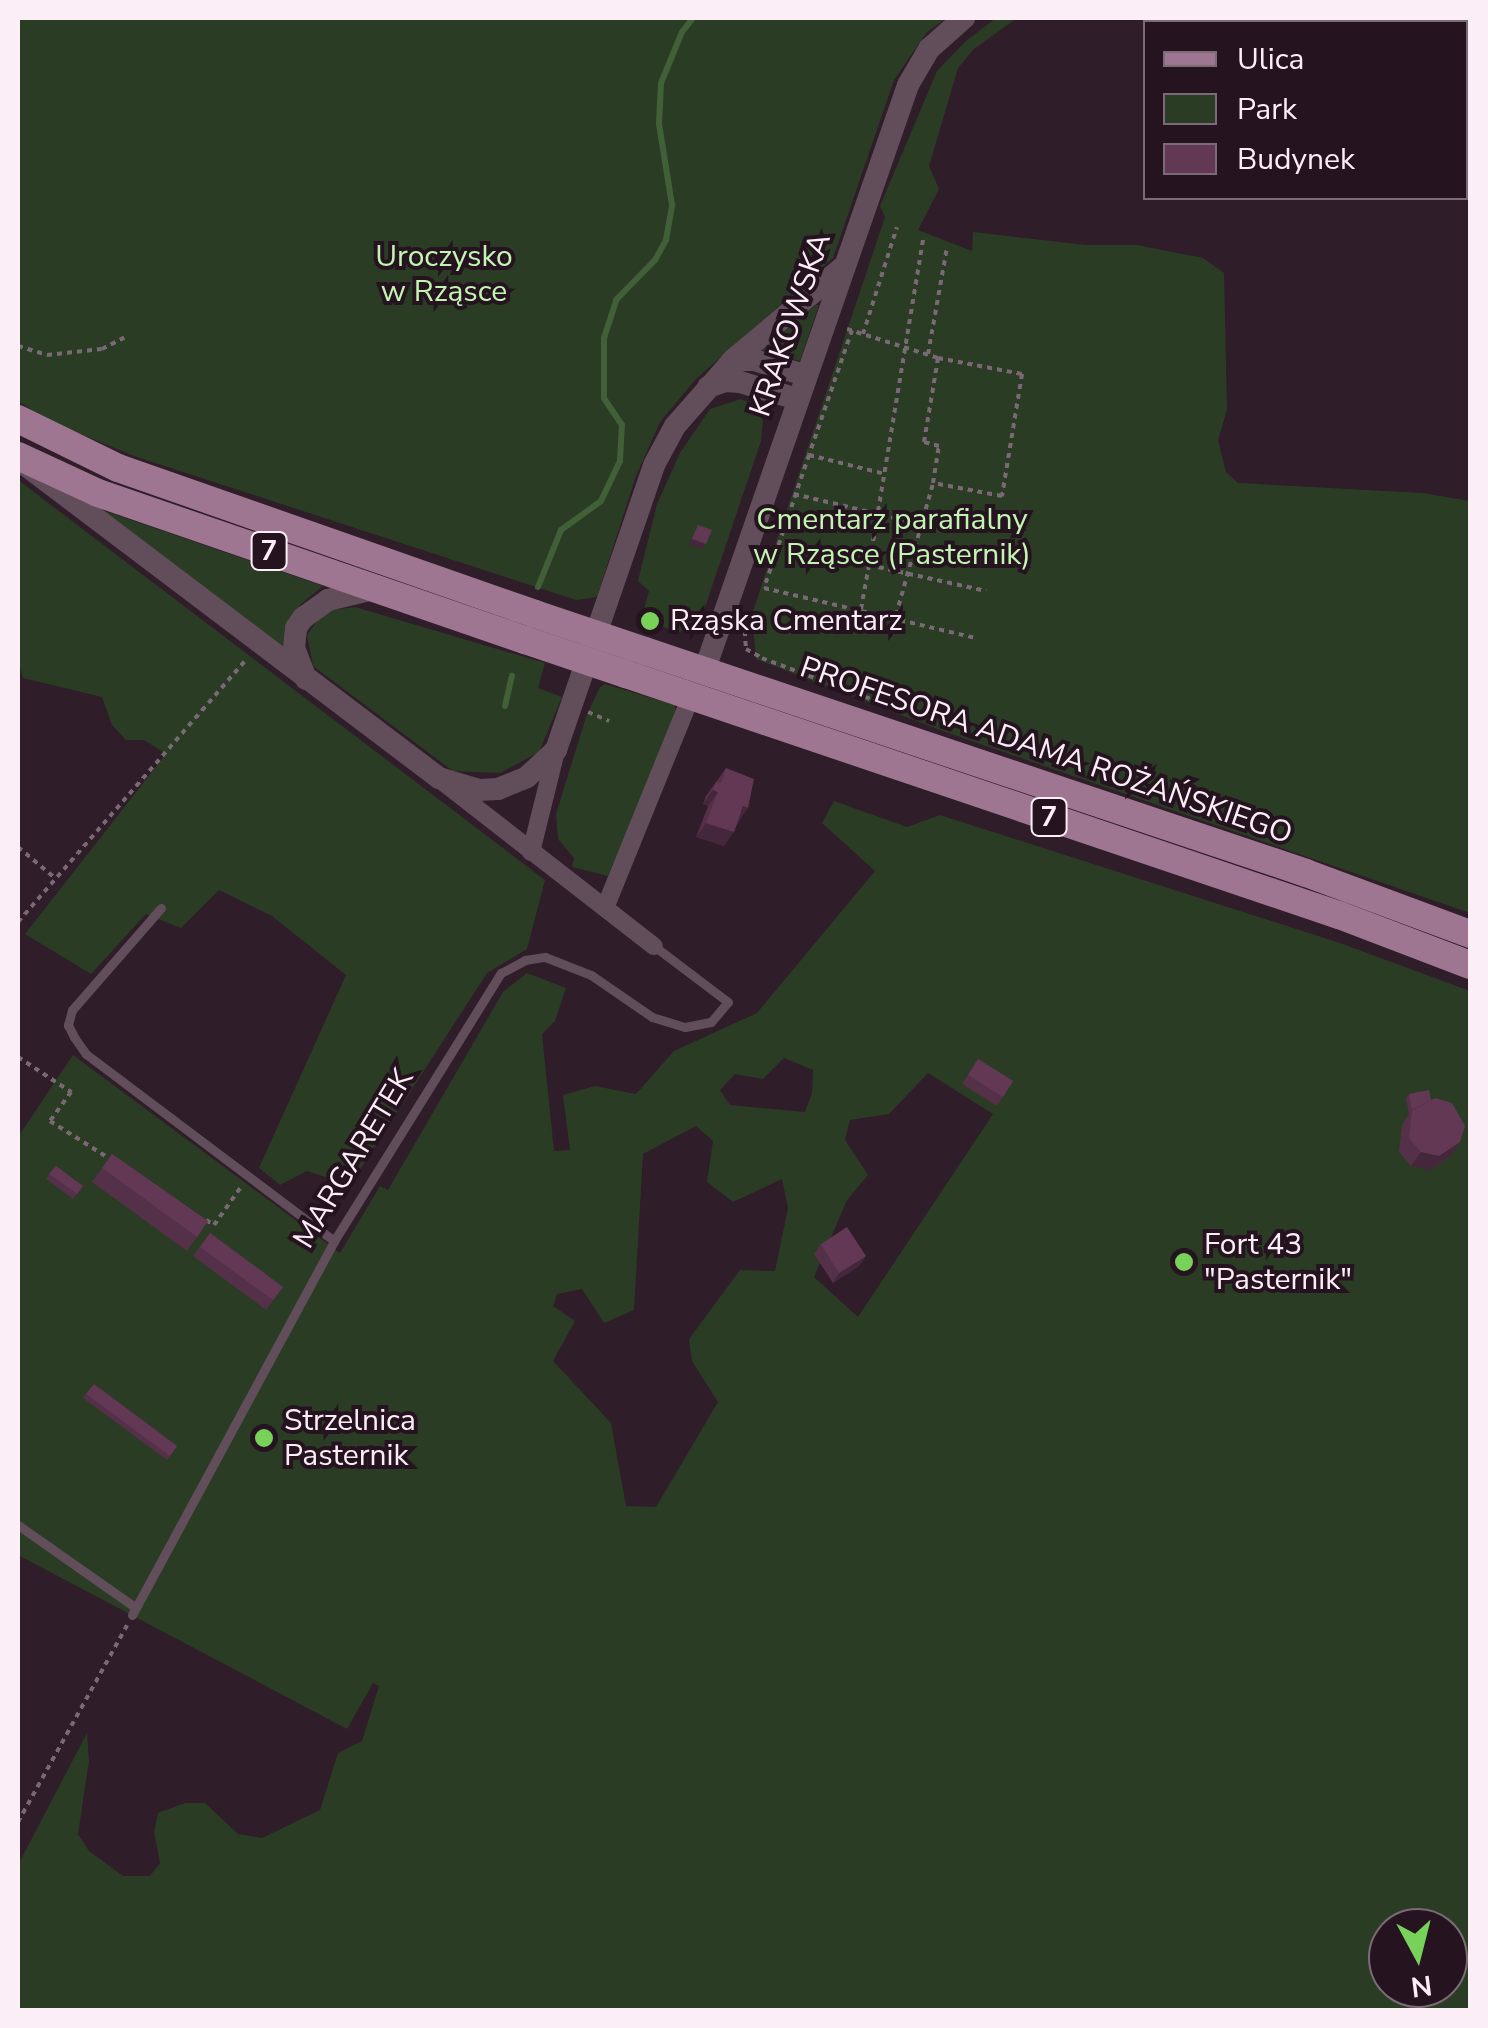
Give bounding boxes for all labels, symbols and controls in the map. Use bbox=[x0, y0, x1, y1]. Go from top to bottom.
legend bbox=[1143, 20, 1468, 200]
text: Ulica bbox=[1237, 39, 1304, 80]
text: Park bbox=[1237, 89, 1297, 130]
text: Budynek bbox=[1237, 139, 1355, 180]
street label: KRAKOWSKA bbox=[743, 229, 839, 421]
park label: Uroczysko w Rząsce bbox=[375, 239, 513, 310]
park label: Cmentarz parafialny w Rząsce (Pasternik) bbox=[753, 502, 1031, 572]
road number: 7 bbox=[249, 528, 289, 574]
place label: Rząska Cmentarz bbox=[670, 603, 902, 639]
marker: Rząska Cmentarz bbox=[639, 610, 661, 632]
street label: PROFESORA ADAMA ROŻAŃSKIEGO bbox=[795, 650, 1297, 852]
road number: 7 bbox=[1029, 794, 1069, 840]
street label: MARGARETEK bbox=[286, 1063, 422, 1255]
place label: Fort 43 "Pasternik" bbox=[1204, 1227, 1352, 1298]
marker: Fort 43 "Pasternik" bbox=[1173, 1251, 1195, 1273]
place label: Strzelnica Pasternik bbox=[284, 1403, 416, 1474]
marker: Strzelnica Pasternik bbox=[253, 1427, 275, 1449]
north arrow bbox=[1368, 1908, 1468, 2008]
text: N bbox=[1409, 1966, 1434, 2006]

